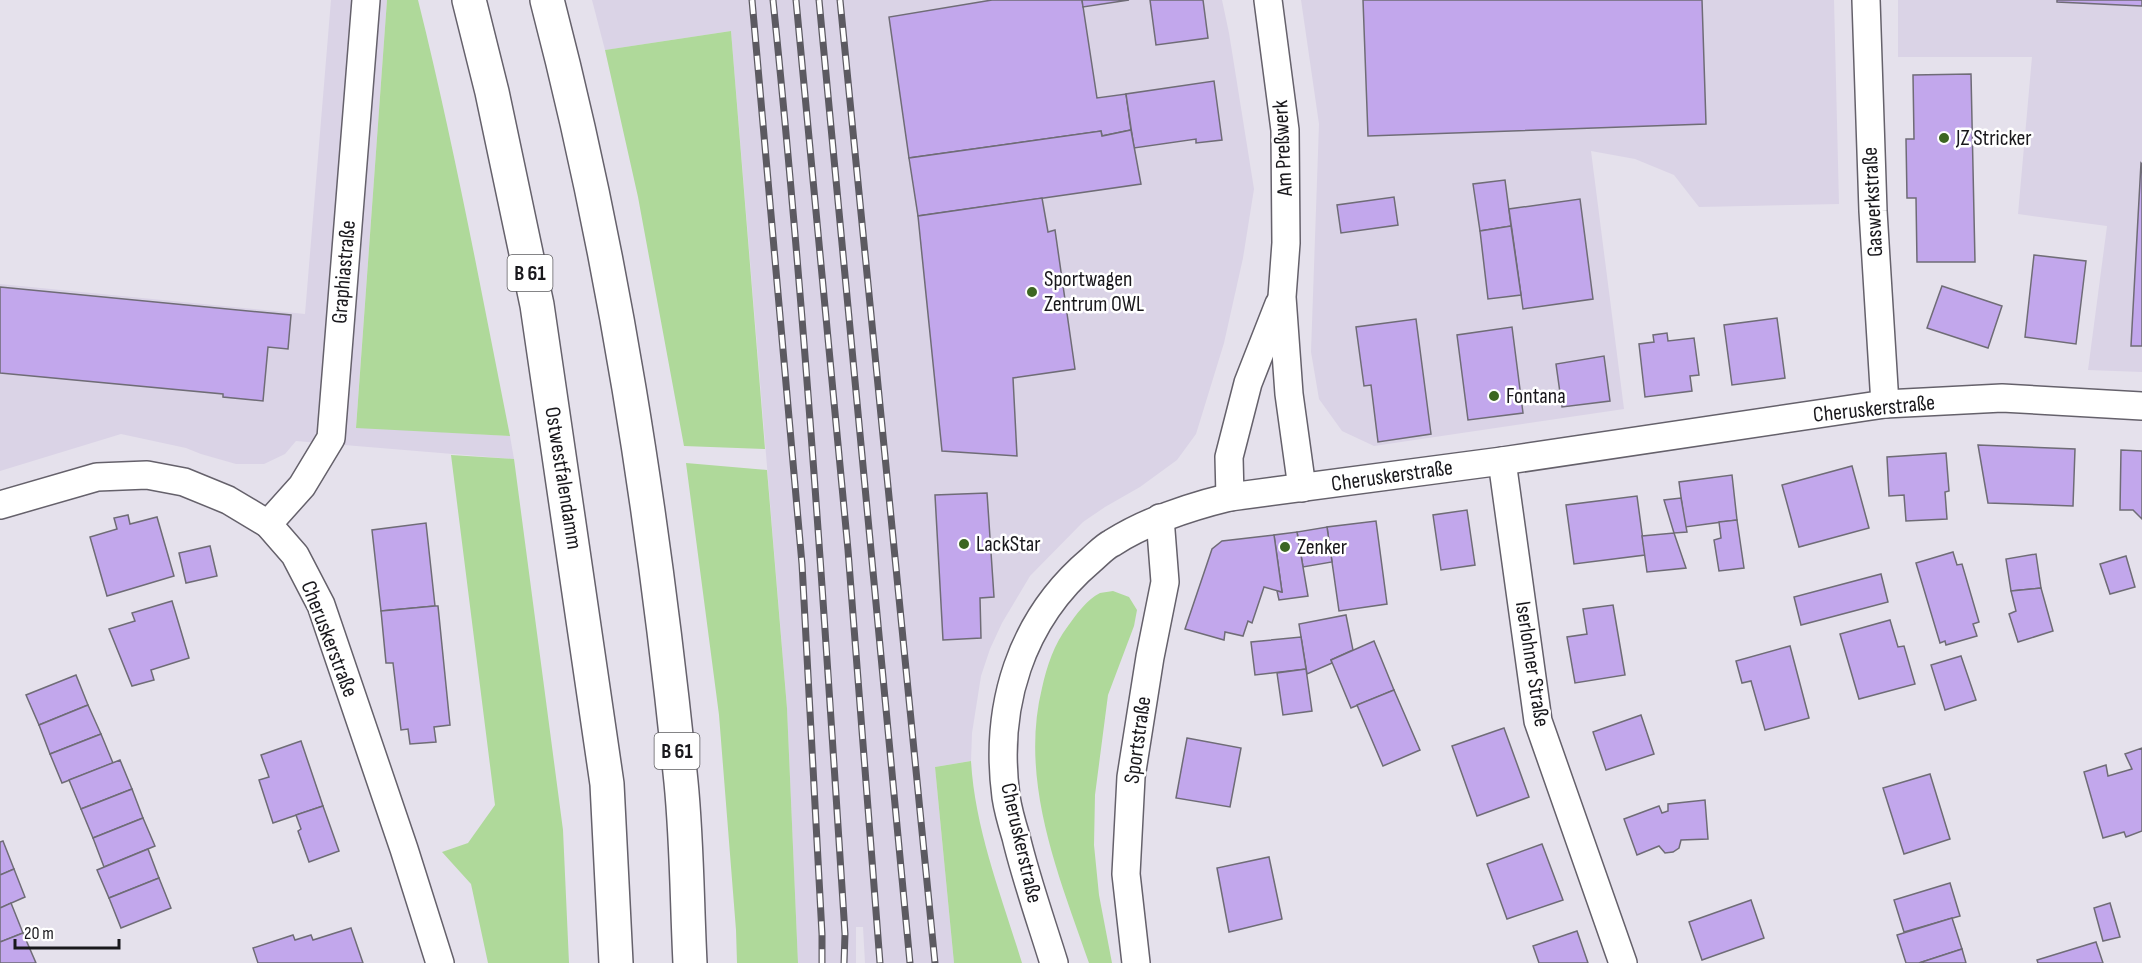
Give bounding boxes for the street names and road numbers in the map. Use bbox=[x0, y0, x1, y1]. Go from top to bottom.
street label: Am Preßwerk bbox=[1267, 99, 1299, 198]
street label: Gaswerkstraße bbox=[1857, 146, 1889, 258]
street label: Graphiastraße bbox=[326, 219, 362, 325]
road number: B 61 bbox=[508, 255, 552, 291]
street label: Cheruskerstraße bbox=[1812, 389, 1936, 429]
street label: Ostwestfalendamm bbox=[538, 405, 588, 551]
street label: Cheruskerstraße bbox=[1330, 454, 1454, 498]
street label: Cheruskerstraße bbox=[294, 577, 364, 701]
street label: Iserlohner Straße bbox=[1509, 599, 1555, 729]
street label: Sportstraße bbox=[1119, 695, 1157, 785]
road number: B 61 bbox=[654, 733, 700, 769]
street label: Cheruskerstraße bbox=[994, 780, 1048, 906]

